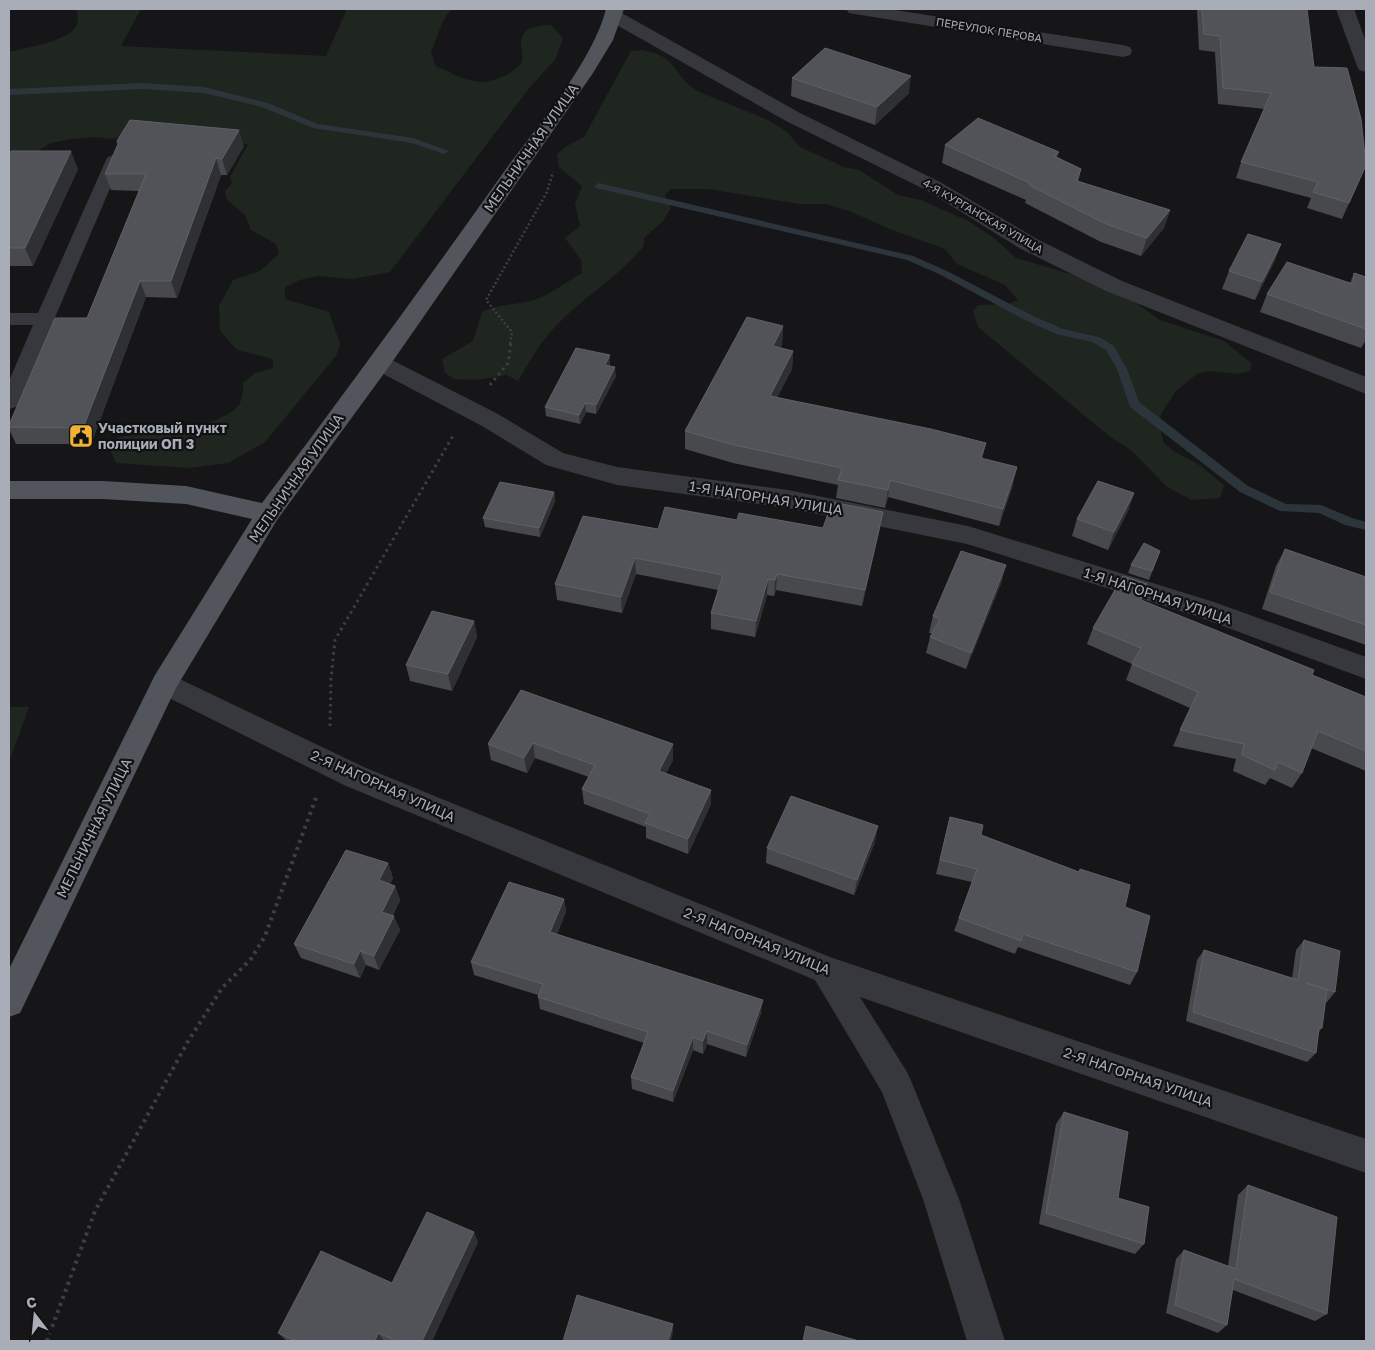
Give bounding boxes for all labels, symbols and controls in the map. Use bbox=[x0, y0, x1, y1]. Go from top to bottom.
street label: ПЕРЕУЛОК ПЕРОВА bbox=[935, 15, 1044, 44]
street label: МЕЛЬНИЧНАЯ УЛИЦА bbox=[480, 80, 582, 215]
street label: 4-Я КУРГАНСКАЯ УЛИЦА bbox=[921, 176, 1046, 256]
street label: МЕЛЬНИЧНАЯ УЛИЦА bbox=[245, 410, 347, 545]
place label: Участковый пункт полиции ОП 3 bbox=[98, 419, 227, 452]
public building icon: Участковый пункт полиции ОП 3 bbox=[68, 423, 94, 449]
street label: 1-Я НАГОРНАЯ УЛИЦА bbox=[688, 477, 845, 518]
street label: 1-Я НАГОРНАЯ УЛИЦА bbox=[1082, 563, 1235, 628]
street label: 2-Я НАГОРНАЯ УЛИЦА bbox=[308, 746, 459, 825]
street label: МЕЛЬНИЧНАЯ УЛИЦА bbox=[52, 755, 135, 900]
street label: 2-Я НАГОРНАЯ УЛИЦА bbox=[681, 903, 833, 978]
street label: 2-Я НАГОРНАЯ УЛИЦА bbox=[1061, 1043, 1215, 1110]
north arrow bbox=[10, 1290, 60, 1340]
text: С bbox=[24, 1292, 38, 1312]

